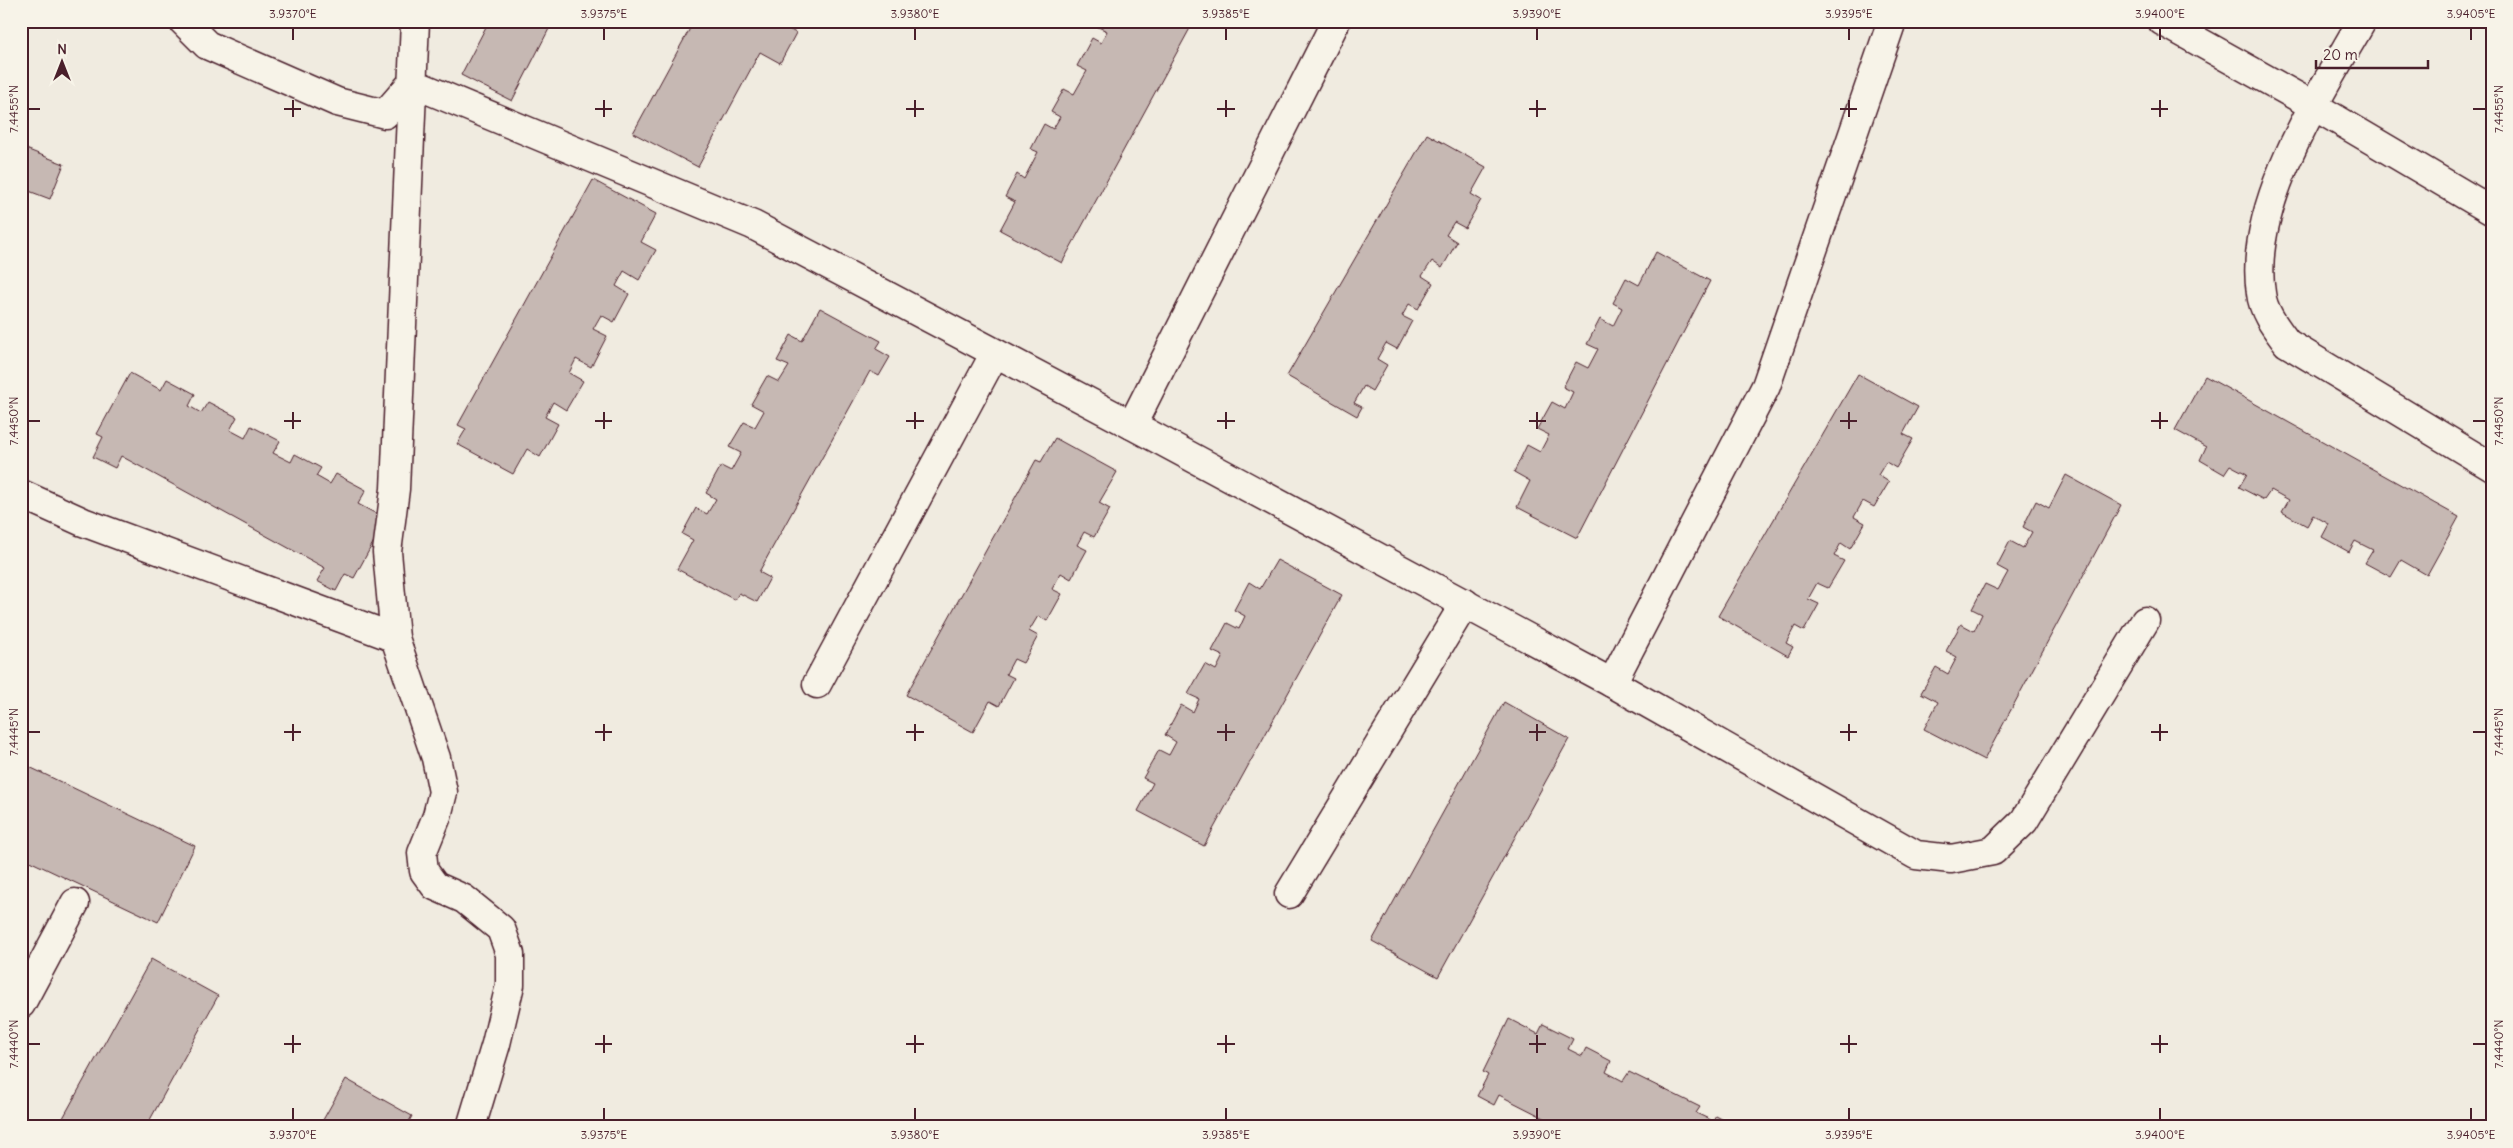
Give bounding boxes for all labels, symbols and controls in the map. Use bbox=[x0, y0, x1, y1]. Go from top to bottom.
text: 3.9370°E bbox=[269, 6, 317, 21]
text: 3.9375°E bbox=[581, 6, 627, 21]
text: 3.9380°E bbox=[891, 6, 939, 21]
text: 3.9385°E bbox=[1202, 6, 1250, 21]
text: 3.9390°E bbox=[1513, 6, 1561, 21]
text: 3.9395°E bbox=[1825, 6, 1873, 21]
text: 3.9400°E bbox=[2135, 6, 2185, 21]
text: 3.9405°E bbox=[2447, 6, 2496, 21]
north arrow bbox=[38, 38, 88, 88]
scale bar bbox=[2316, 38, 2428, 70]
text: N bbox=[57, 40, 67, 58]
text: 20 m bbox=[2323, 45, 2358, 64]
text: 7.4455°N bbox=[6, 85, 21, 133]
text: 7.4455°N bbox=[2491, 85, 2506, 133]
text: 7.4450°N bbox=[6, 396, 21, 446]
text: 7.4450°N bbox=[2491, 396, 2506, 446]
text: 7.4445°N bbox=[6, 708, 21, 756]
text: 7.4445°N bbox=[2491, 708, 2506, 756]
text: 7.4440°N bbox=[6, 1019, 21, 1069]
text: 7.4440°N bbox=[2491, 1019, 2506, 1069]
text: 3.9370°E bbox=[269, 1127, 317, 1142]
text: 3.9375°E bbox=[581, 1127, 627, 1142]
text: 3.9380°E bbox=[891, 1127, 939, 1142]
text: 3.9385°E bbox=[1202, 1127, 1250, 1142]
text: 3.9390°E bbox=[1513, 1127, 1561, 1142]
text: 3.9395°E bbox=[1825, 1127, 1873, 1142]
text: 3.9400°E bbox=[2135, 1127, 2185, 1142]
text: 3.9405°E bbox=[2447, 1127, 2496, 1142]

